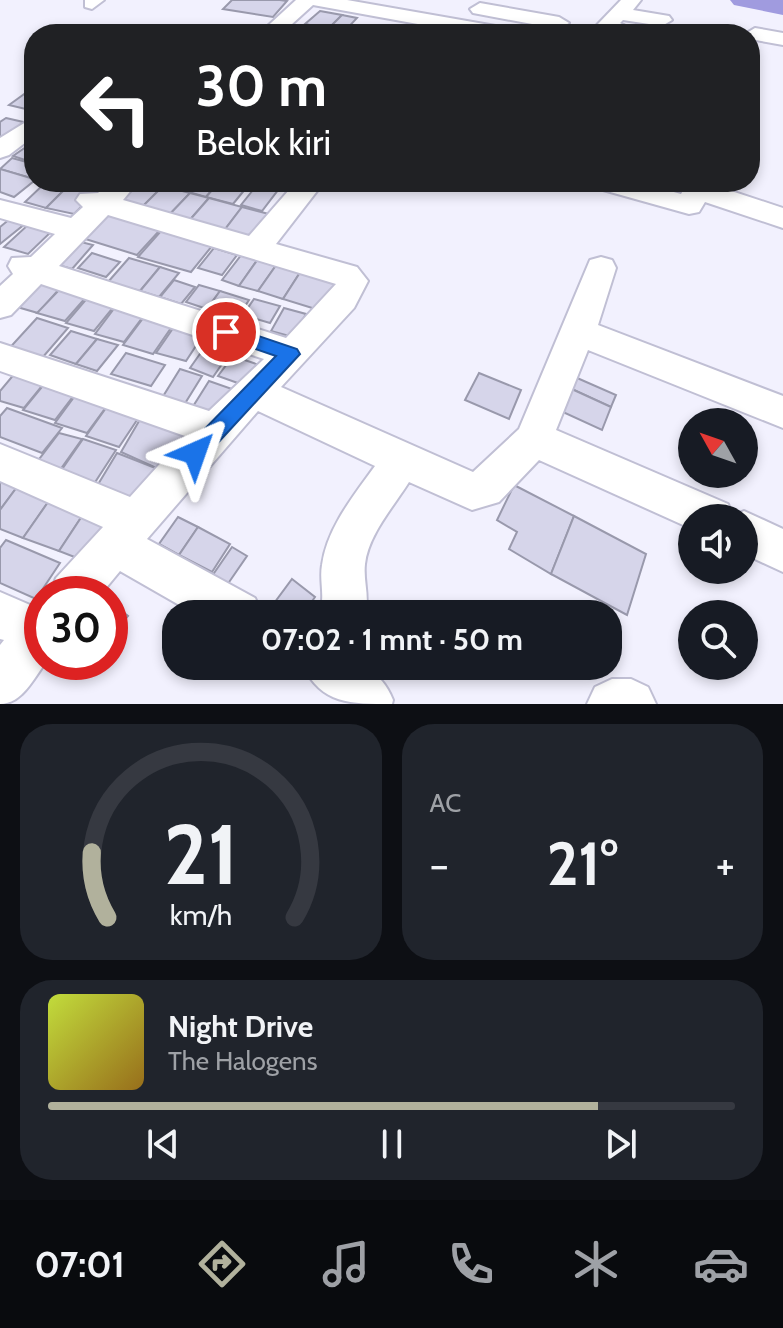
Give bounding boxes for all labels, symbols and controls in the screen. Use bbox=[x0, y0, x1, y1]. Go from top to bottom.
text: 30 m bbox=[196, 52, 327, 120]
icon: left bbox=[64, 56, 168, 160]
text: Belok kiri bbox=[196, 120, 331, 164]
pin bbox=[192, 298, 260, 366]
icon: arrive bbox=[204, 310, 248, 354]
north arrow bbox=[678, 408, 758, 488]
map controls bbox=[678, 408, 758, 680]
position arrow bbox=[153, 411, 237, 495]
button: sound bbox=[678, 504, 758, 584]
speed limit sign: 30 bbox=[24, 576, 128, 680]
button: search bbox=[678, 600, 758, 680]
text: 07:02 · 1 mnt · 50 m bbox=[261, 621, 523, 658]
text: AC bbox=[430, 787, 461, 819]
text: 21 bbox=[163, 804, 238, 905]
text: 21° bbox=[547, 827, 618, 900]
text: − bbox=[430, 838, 449, 891]
text: + bbox=[716, 838, 735, 891]
text: km/h bbox=[169, 897, 232, 932]
text: Night Drive bbox=[168, 1008, 313, 1045]
text: The Halogens bbox=[168, 1045, 317, 1077]
icon: previous bbox=[141, 1122, 185, 1166]
icon: pause bbox=[370, 1122, 414, 1166]
icon: next bbox=[599, 1122, 643, 1166]
icon: directions bbox=[194, 1236, 250, 1292]
icon: music bbox=[318, 1236, 374, 1292]
icon: phone bbox=[443, 1236, 499, 1292]
icon: climate bbox=[568, 1236, 624, 1292]
icon: car bbox=[693, 1236, 749, 1292]
text: 07:01 bbox=[34, 1242, 125, 1286]

